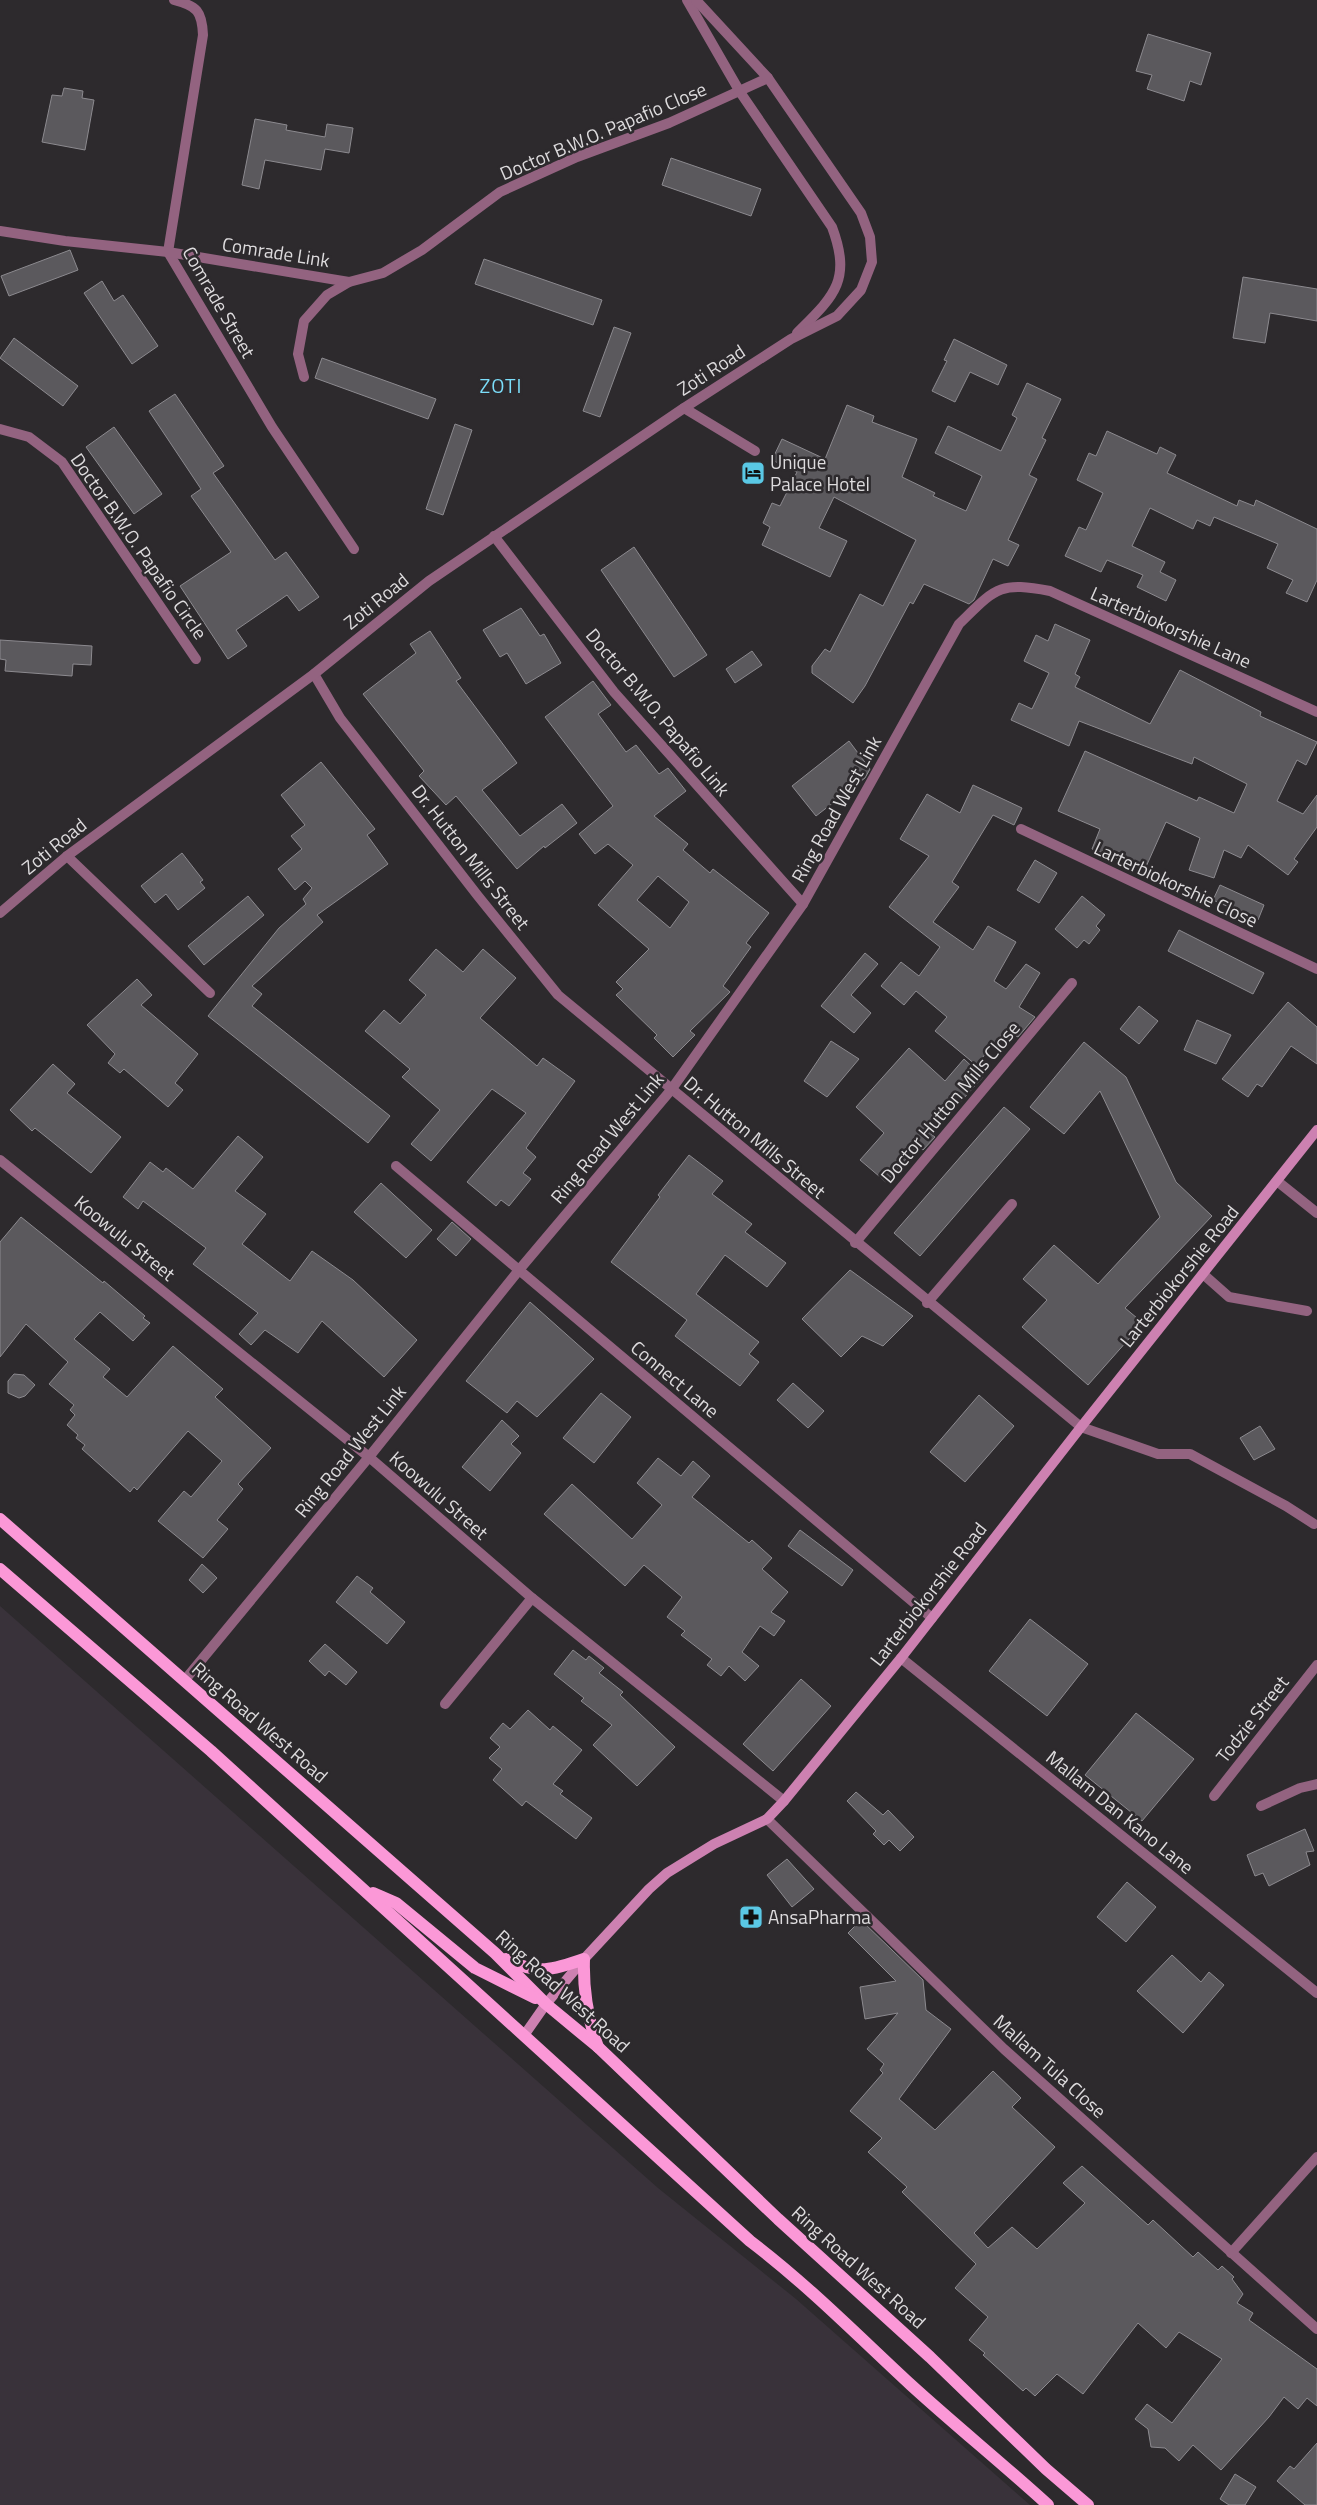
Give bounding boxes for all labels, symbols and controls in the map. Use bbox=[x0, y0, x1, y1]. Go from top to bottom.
street label: Doctor B.W.O. Papafio Close bbox=[495, 74, 711, 187]
street label: Comrade Link bbox=[220, 229, 332, 274]
street label: Comrade Street bbox=[176, 240, 263, 363]
street label: Zoti Road bbox=[671, 337, 751, 402]
district label: ZOTI bbox=[480, 370, 522, 401]
street label: Doctor B.W.O. Papafio Circle bbox=[64, 447, 215, 645]
place label: Unique Palace Hotel bbox=[770, 447, 870, 498]
hotel icon: Unique Palace Hotel bbox=[740, 460, 766, 486]
street label: Zoti Road bbox=[337, 565, 414, 636]
street label: Larterbiokorshie Lane bbox=[1086, 578, 1256, 675]
street label: Doctor B.W.O. Papafio Link bbox=[579, 621, 737, 802]
street label: Ring Road West Link bbox=[783, 730, 888, 887]
street label: Dr. Hutton Mills Street bbox=[405, 778, 538, 936]
street label: Zoti Road bbox=[15, 810, 92, 881]
street label: Larterbiokorshie Close bbox=[1089, 833, 1263, 934]
street label: Doctor Hutton Mills Close bbox=[873, 1014, 1026, 1189]
street label: Ring Road West Link bbox=[543, 1066, 670, 1210]
street label: Dr. Hutton Mills Street bbox=[678, 1068, 833, 1205]
street label: Koowulu Street bbox=[69, 1188, 182, 1288]
street label: Larterbiokorshie Road bbox=[1112, 1198, 1245, 1353]
street label: Connect Lane bbox=[625, 1333, 726, 1424]
street label: Ring Road West Link bbox=[287, 1378, 412, 1523]
street label: Koowulu Street bbox=[384, 1443, 495, 1546]
street label: Larterbiokorshie Road bbox=[862, 1516, 993, 1672]
street label: Ring Road West Road bbox=[186, 1654, 335, 1789]
street label: Todzie Street bbox=[1208, 1669, 1295, 1769]
street label: Mallam Dan Kano Lane bbox=[1040, 1743, 1201, 1881]
place label: AnsaPharma bbox=[768, 1902, 871, 1931]
pharmacy icon: AnsaPharma bbox=[738, 1904, 764, 1930]
street label: Ring Road West Road bbox=[490, 1922, 637, 2059]
street label: Mallam Tula Close bbox=[987, 2007, 1113, 2124]
street label: Ring Road West Road bbox=[786, 2198, 933, 2335]

